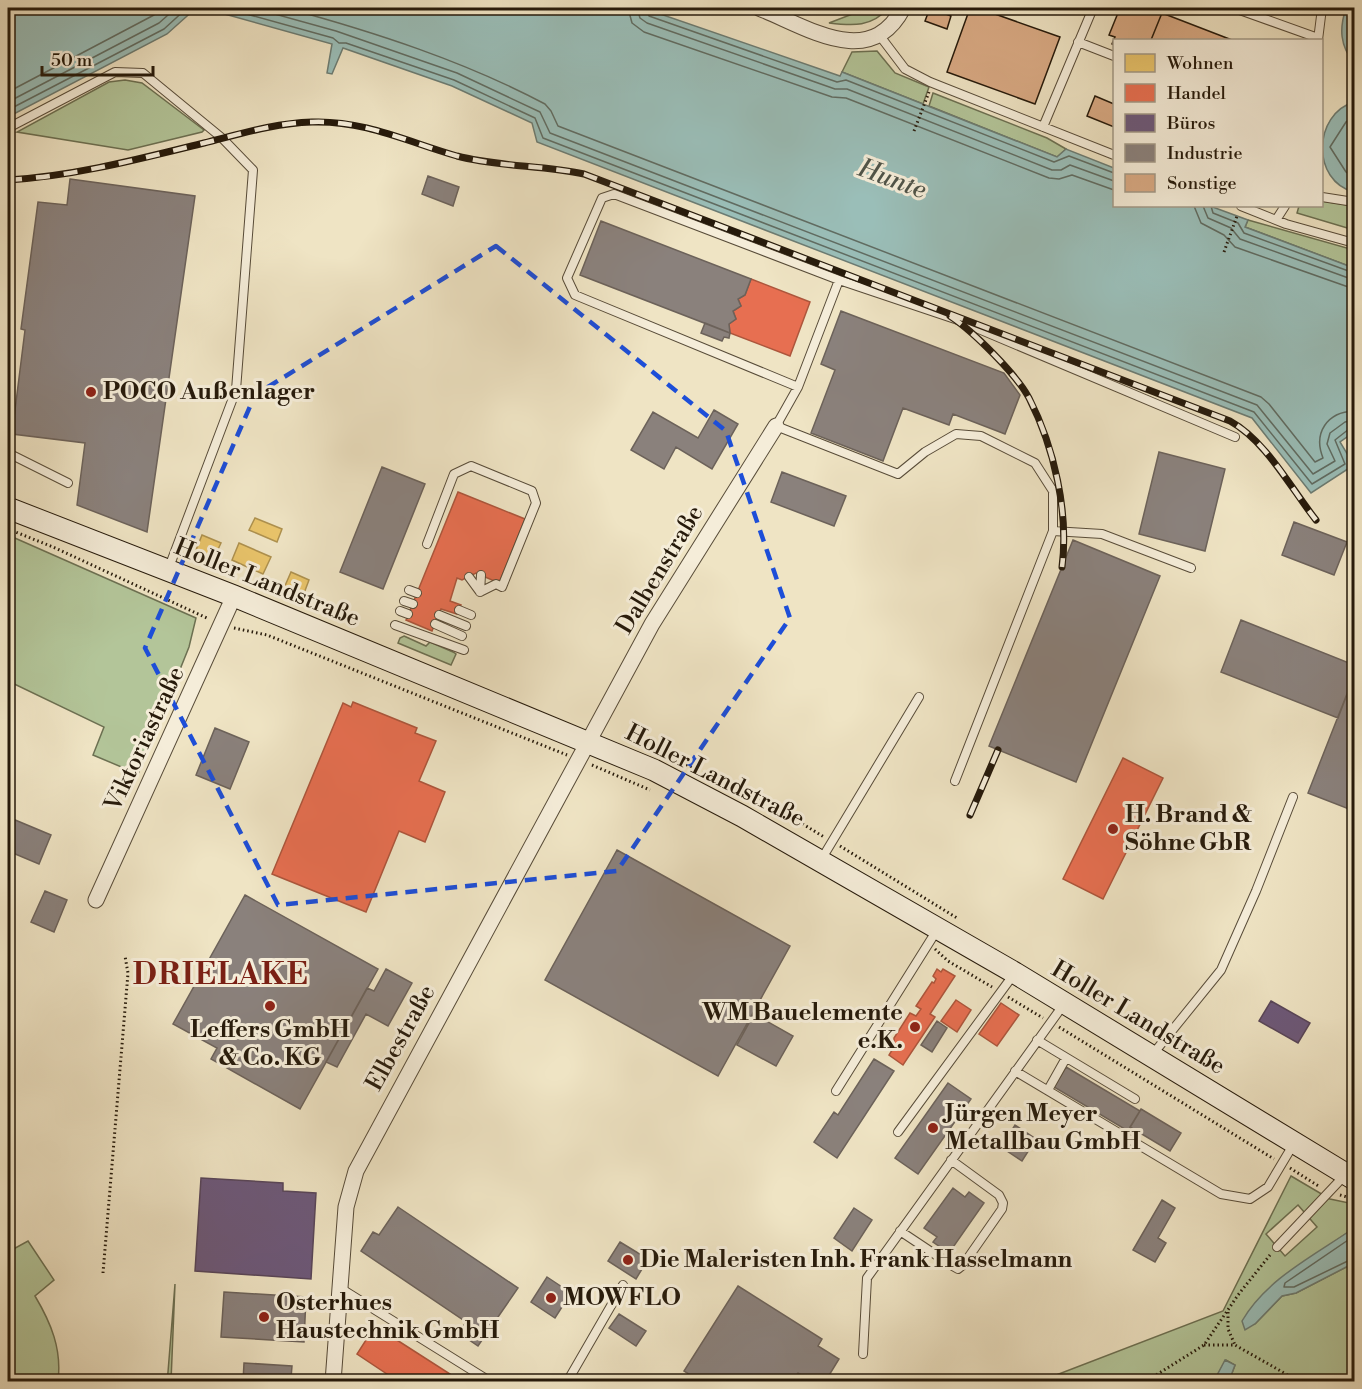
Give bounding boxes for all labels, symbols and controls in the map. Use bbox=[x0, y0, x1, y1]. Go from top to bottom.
scale bar bbox=[42, 39, 153, 77]
legend bbox=[1113, 39, 1323, 207]
text: 50 m bbox=[51, 49, 93, 72]
text: Wohnen bbox=[1166, 52, 1234, 75]
text: Handel bbox=[1167, 82, 1227, 105]
text: Büros bbox=[1166, 112, 1216, 135]
text: Industrie bbox=[1167, 142, 1243, 165]
water label: Hunte bbox=[852, 152, 931, 206]
text: Sonstige bbox=[1167, 172, 1237, 195]
place label: POCO Außenlager bbox=[103, 377, 315, 407]
marker: POCO Außenlager bbox=[84, 385, 98, 399]
street label: Dalbenstraße bbox=[610, 500, 710, 640]
street label: Holler Landstraße bbox=[170, 532, 364, 634]
street label: Viktoriastraße bbox=[98, 662, 192, 817]
street label: Holler Landstraße bbox=[620, 718, 810, 834]
place label: H. Brand & Söhne GbR bbox=[1125, 800, 1252, 858]
marker: H. Brand & Söhne GbR bbox=[1106, 822, 1120, 836]
street label: Holler Landstraße bbox=[1046, 954, 1230, 1082]
district label: DRIELAKE bbox=[133, 956, 309, 994]
street label: Elbestraße bbox=[360, 980, 442, 1096]
place label: WM Bauelemente e.K. bbox=[701, 998, 903, 1056]
marker: Leffers GmbH & Co. KG bbox=[263, 999, 277, 1013]
place label: Leffers GmbH & Co. KG bbox=[190, 1015, 350, 1073]
marker: WM Bauelemente e.K. bbox=[908, 1020, 922, 1034]
place label: Jürgen Meyer Metallbau GmbH bbox=[942, 1099, 1141, 1157]
marker: Jürgen Meyer Metallbau GmbH bbox=[926, 1121, 940, 1135]
place label: Die Maleristen Inh. Frank Hasselmann bbox=[640, 1245, 1073, 1275]
marker: Die Maleristen Inh. Frank Hasselmann bbox=[621, 1253, 635, 1267]
place label: MOWFLO bbox=[563, 1283, 681, 1313]
place label: Osterhues Haustechnik GmbH bbox=[276, 1288, 500, 1346]
marker: MOWFLO bbox=[544, 1291, 558, 1305]
marker: Osterhues Haustechnik GmbH bbox=[257, 1310, 271, 1324]

